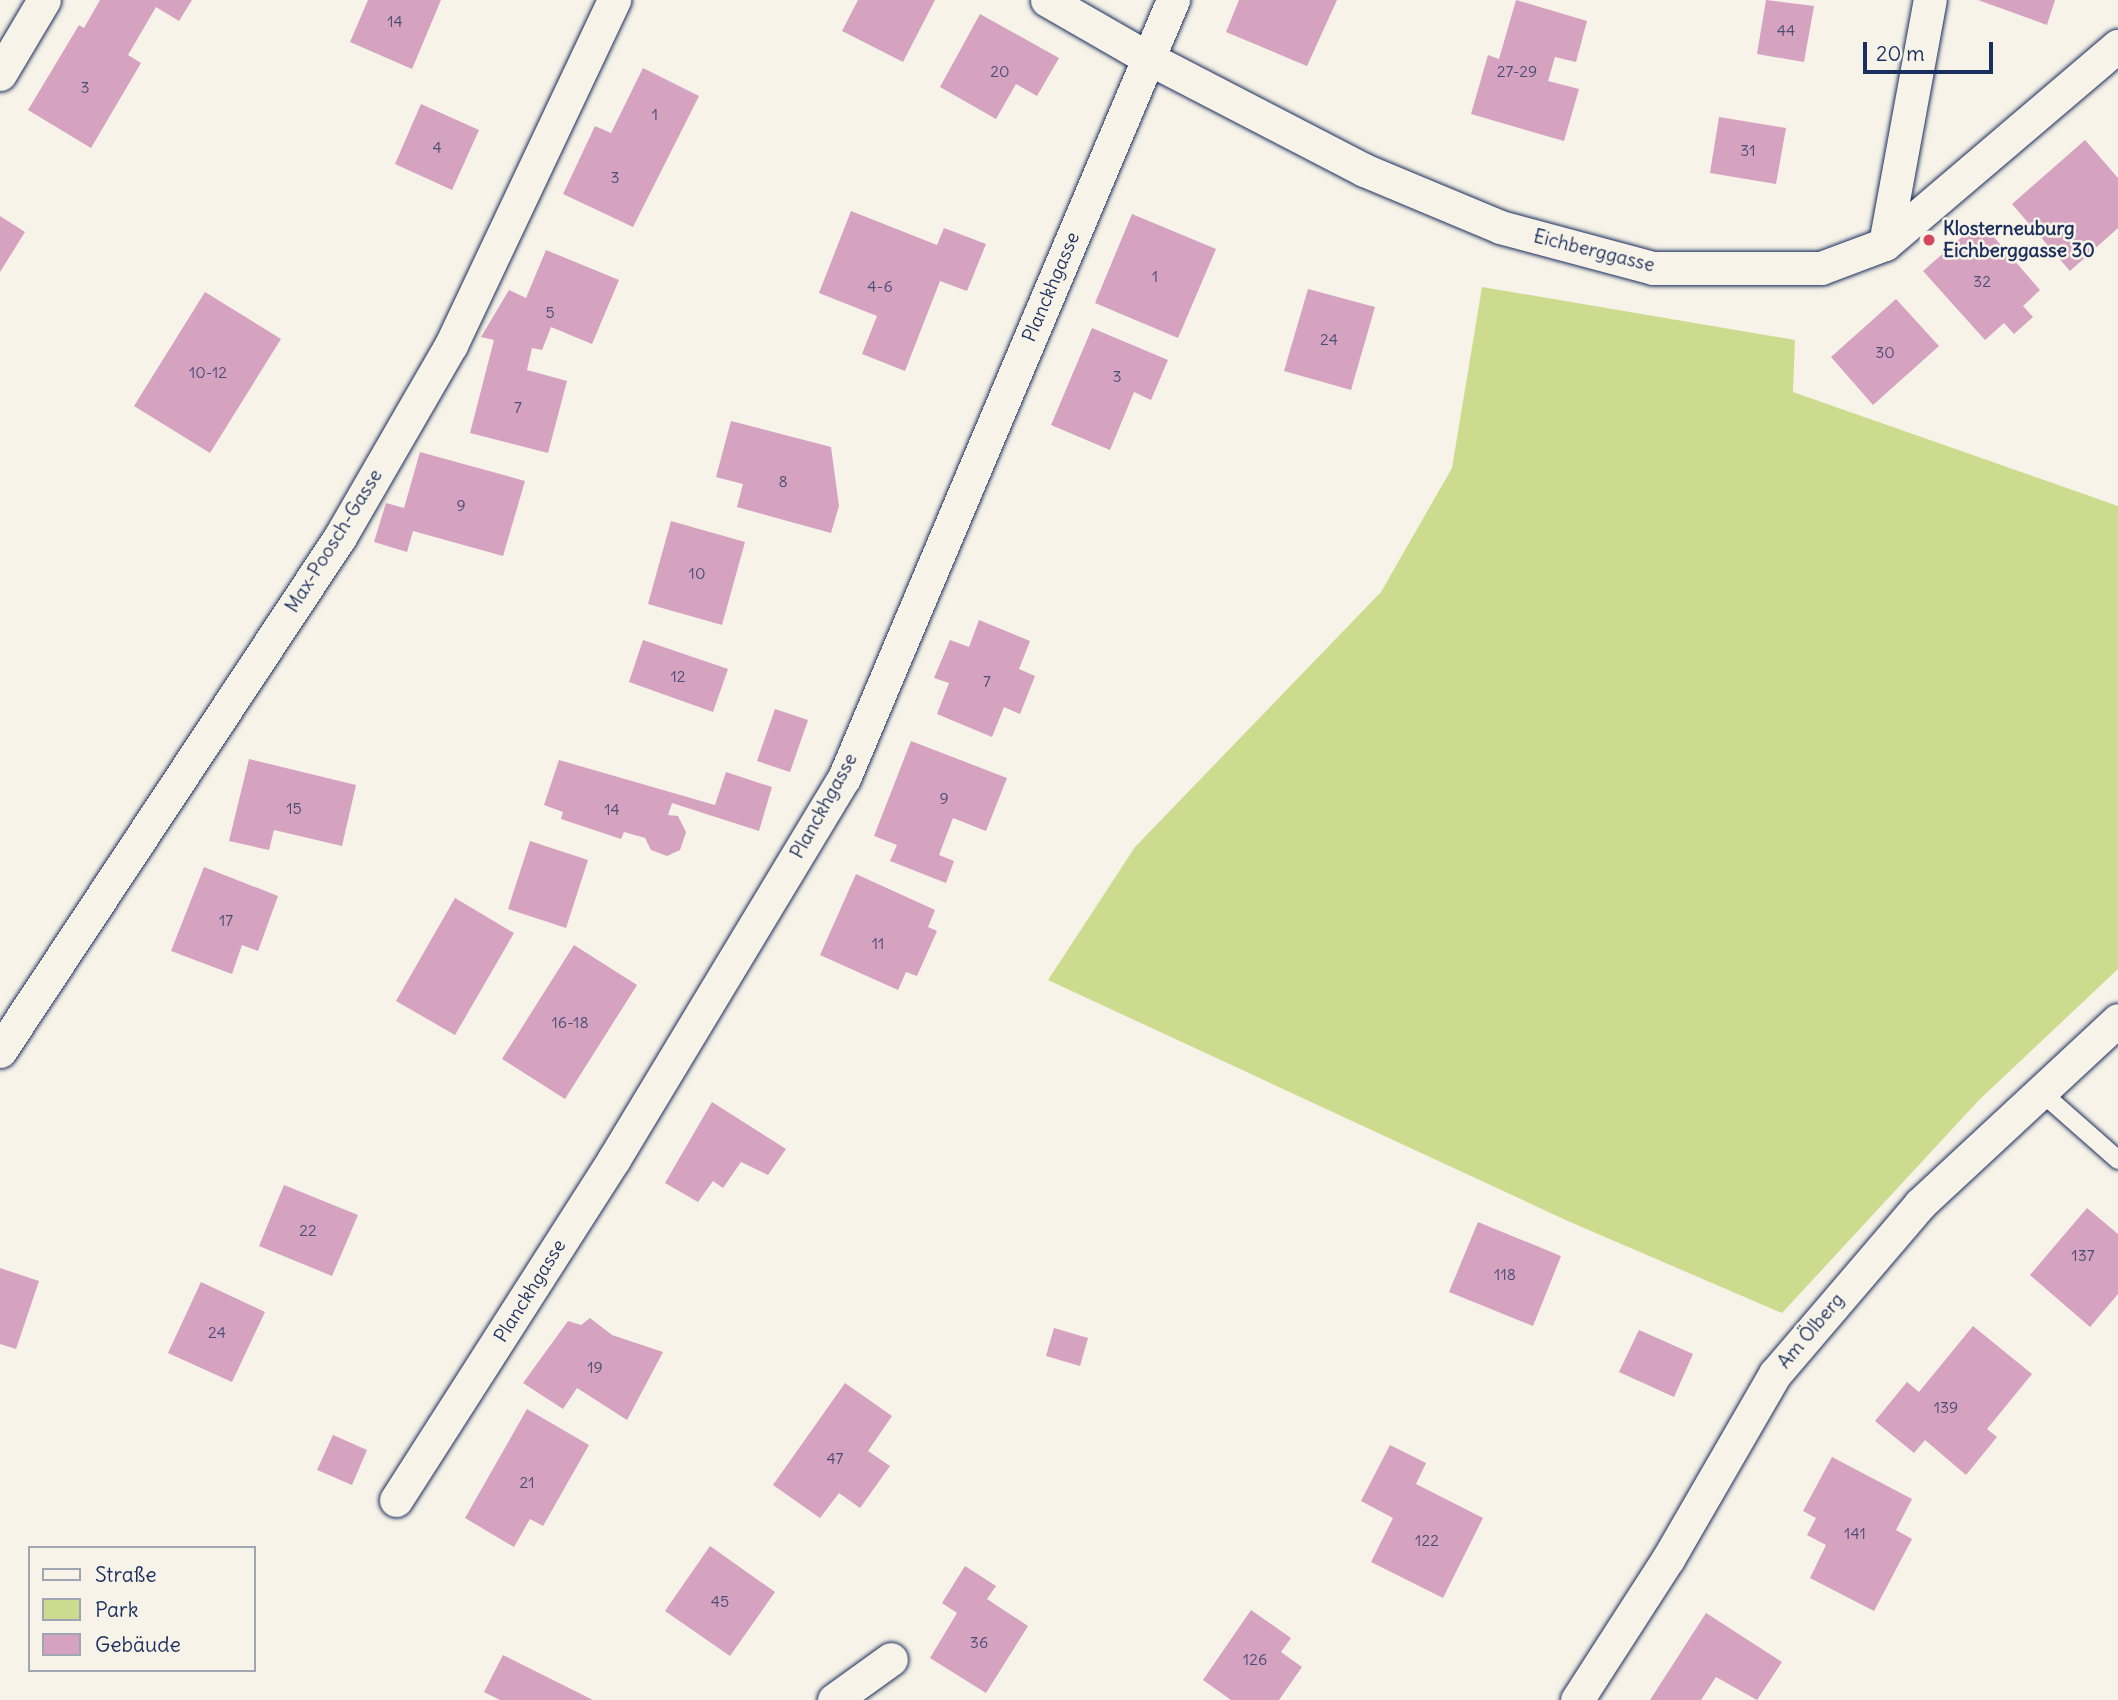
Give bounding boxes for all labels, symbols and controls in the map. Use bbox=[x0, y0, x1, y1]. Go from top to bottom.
house number: 14 bbox=[387, 11, 403, 31]
house number: 44 bbox=[1777, 20, 1795, 40]
scale bar bbox=[1866, 28, 1996, 72]
text: 20 m bbox=[1876, 40, 1925, 67]
house number: 20 bbox=[990, 61, 1010, 81]
house number: 27-29 bbox=[1497, 61, 1537, 81]
house number: 3 bbox=[80, 77, 90, 97]
house number: 1 bbox=[652, 104, 658, 124]
house number: 4 bbox=[432, 137, 442, 157]
house number: 31 bbox=[1740, 140, 1756, 160]
house number: 3 bbox=[610, 167, 620, 187]
place label: Klosterneuburg Eichberggasse 30 bbox=[1943, 218, 2095, 262]
street label: Eichberggasse bbox=[1531, 225, 1657, 277]
street label: Planckhgasse bbox=[1018, 229, 1084, 345]
marker: Klosterneuburg Eichberggasse 30 bbox=[1921, 232, 1937, 248]
house number: 1 bbox=[1152, 266, 1158, 286]
house number: 32 bbox=[1973, 271, 1991, 291]
house number: 4-6 bbox=[867, 276, 893, 296]
house number: 5 bbox=[545, 302, 555, 322]
house number: 24 bbox=[1320, 329, 1338, 349]
house number: 30 bbox=[1875, 342, 1895, 362]
house number: 10-12 bbox=[189, 362, 227, 382]
house number: 3 bbox=[1112, 366, 1122, 386]
house number: 7 bbox=[514, 397, 522, 417]
street label: Max-Poosch-Gasse bbox=[281, 465, 387, 617]
house number: 8 bbox=[778, 471, 788, 491]
house number: 9 bbox=[456, 495, 466, 515]
house number: 10 bbox=[689, 563, 705, 583]
house number: 12 bbox=[670, 666, 686, 686]
house number: 7 bbox=[983, 671, 991, 691]
street label: Planckhgasse bbox=[786, 749, 862, 863]
house number: 9 bbox=[939, 788, 949, 808]
house number: 15 bbox=[286, 798, 302, 818]
house number: 14 bbox=[604, 799, 620, 819]
house number: 17 bbox=[219, 910, 233, 930]
house number: 11 bbox=[872, 933, 884, 953]
house number: 16-18 bbox=[551, 1012, 589, 1032]
house number: 22 bbox=[299, 1220, 317, 1240]
street label: Planckhgasse bbox=[489, 1235, 571, 1347]
house number: 137 bbox=[2071, 1245, 2095, 1265]
house number: 118 bbox=[1494, 1264, 1516, 1284]
street label: Am Ölberg bbox=[1773, 1289, 1849, 1373]
house number: 24 bbox=[208, 1322, 226, 1342]
house number: 19 bbox=[587, 1357, 603, 1377]
house number: 139 bbox=[1934, 1397, 1958, 1417]
house number: 47 bbox=[827, 1448, 843, 1468]
house number: 21 bbox=[519, 1472, 535, 1492]
house number: 141 bbox=[1844, 1523, 1866, 1543]
house number: 122 bbox=[1415, 1530, 1439, 1550]
legend bbox=[28, 1546, 256, 1672]
text: Straße bbox=[95, 1561, 156, 1588]
house number: 45 bbox=[711, 1591, 729, 1611]
text: Park bbox=[95, 1596, 138, 1623]
text: Gebäude bbox=[95, 1631, 181, 1658]
house number: 36 bbox=[970, 1632, 988, 1652]
house number: 126 bbox=[1243, 1649, 1267, 1669]

